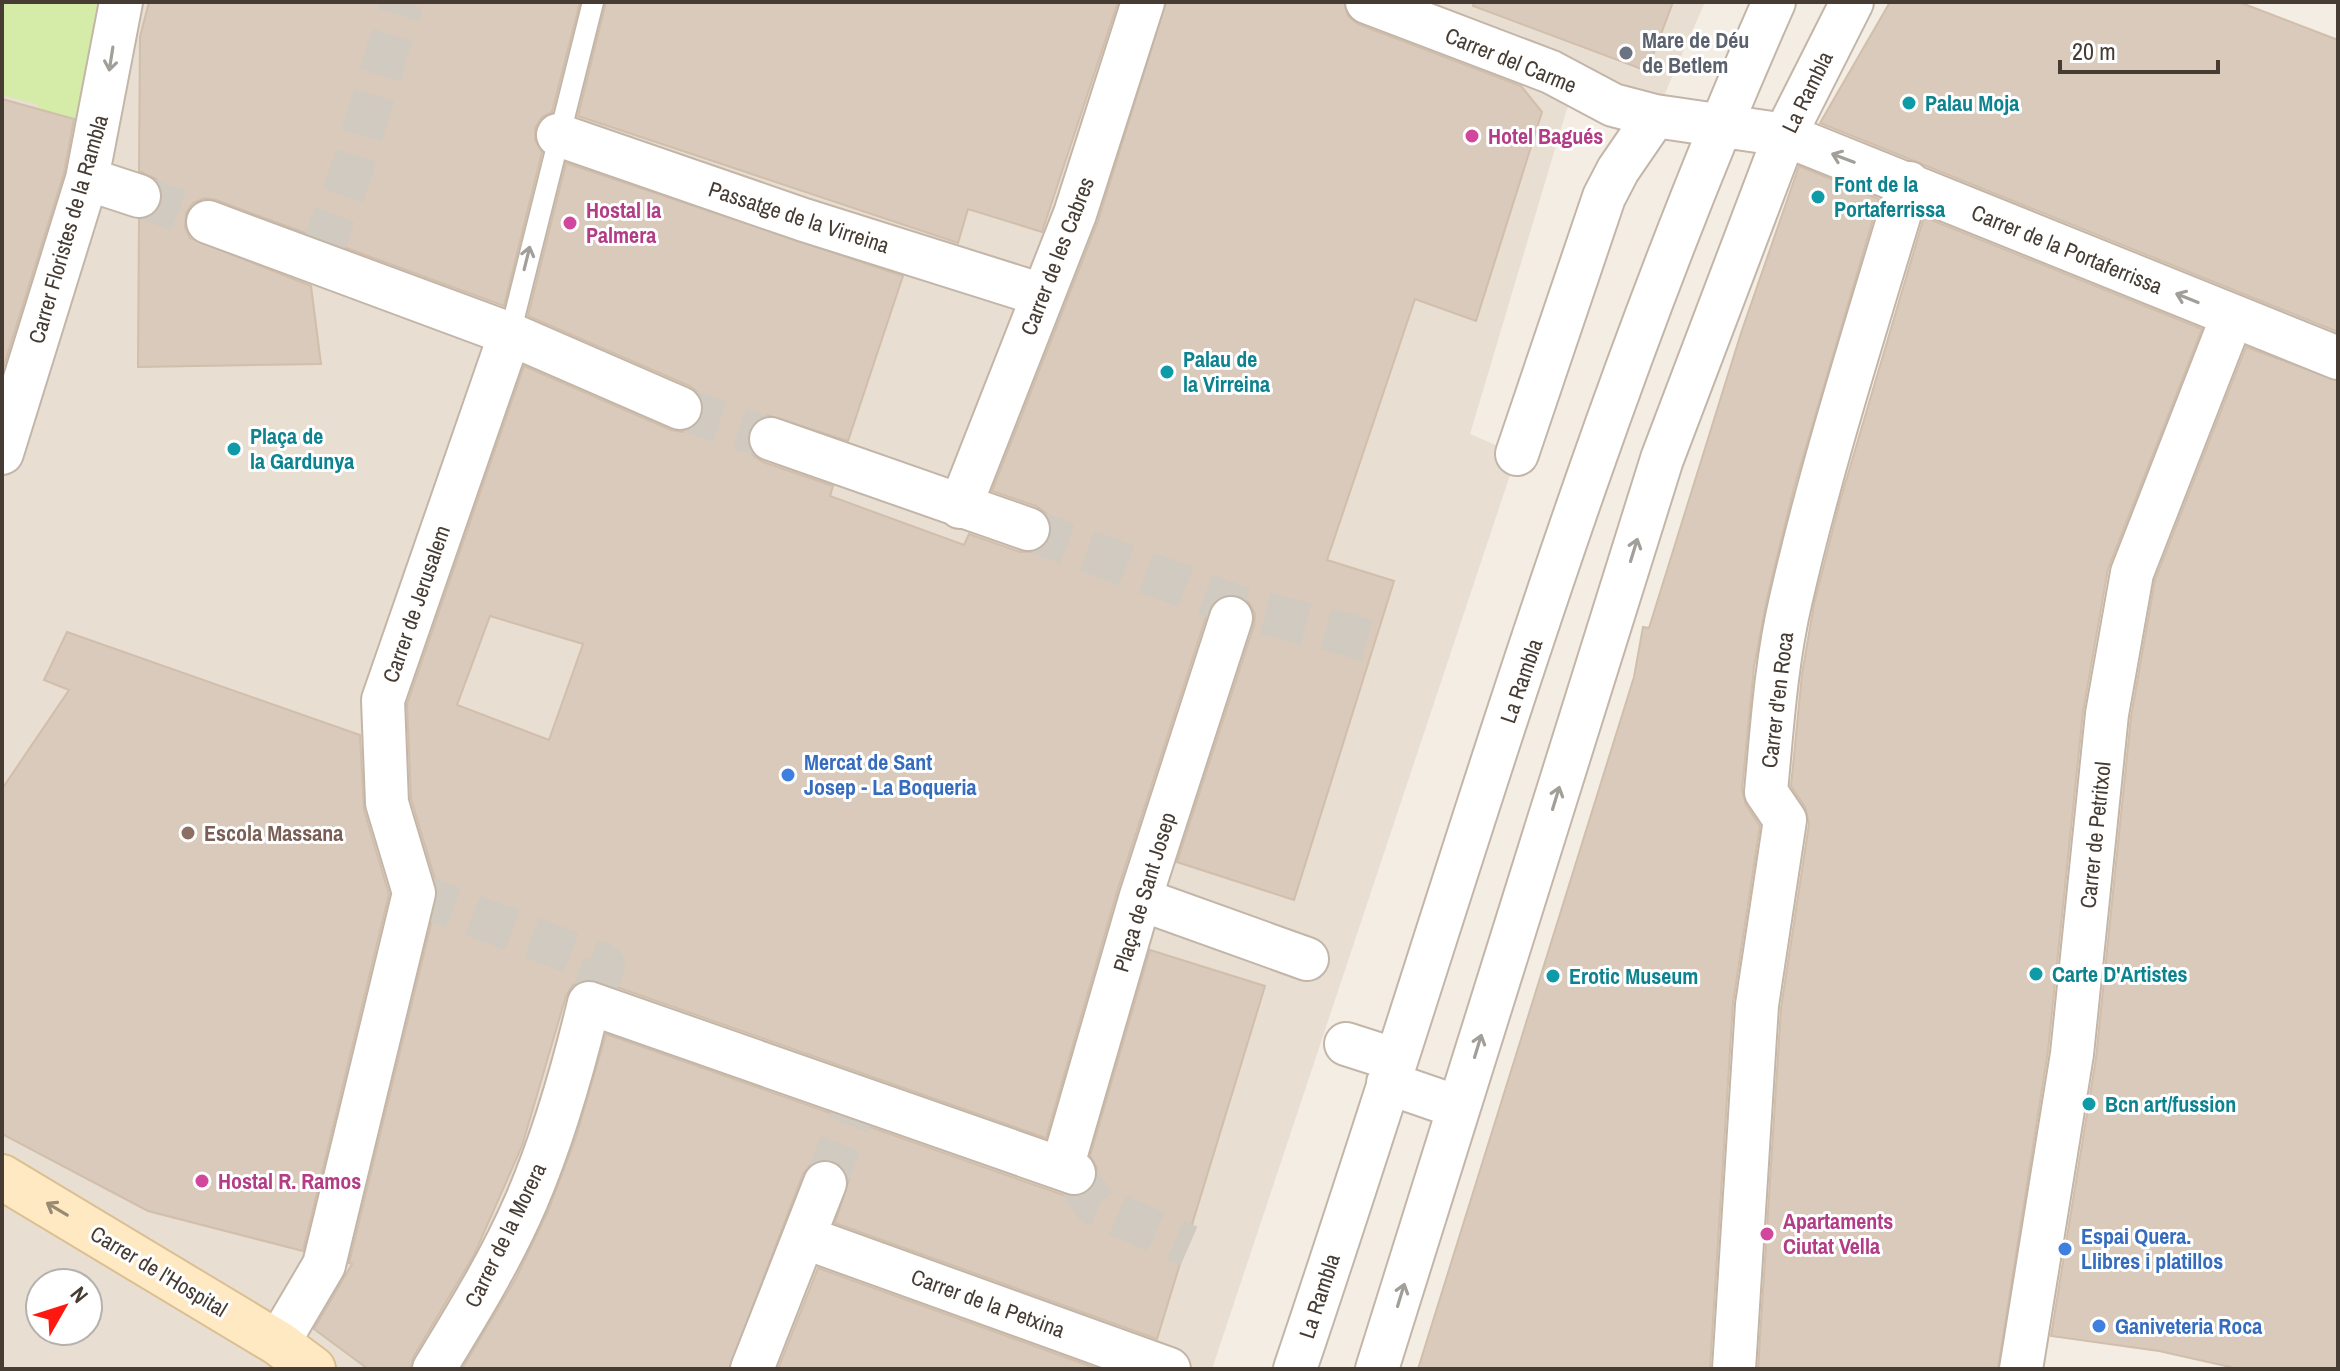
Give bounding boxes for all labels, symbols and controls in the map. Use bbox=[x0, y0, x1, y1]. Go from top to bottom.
street label: Carrer del Carme bbox=[1441, 20, 1581, 100]
scale bar bbox=[2060, 24, 2218, 74]
place label: Mare de Déu de Betlem bbox=[1642, 25, 1749, 80]
text: 20 m bbox=[2072, 35, 2116, 67]
marker: Mare de Déu de Betlem bbox=[1617, 44, 1635, 62]
one-way arrow bbox=[103, 46, 118, 71]
street label: La Rambla bbox=[1774, 46, 1840, 138]
place label: Palau Moja bbox=[1925, 88, 2019, 118]
marker: Palau Moja bbox=[1900, 94, 1918, 112]
street label: Carrer Floristes de la Rambla bbox=[21, 111, 115, 347]
place label: Hotel Bagués bbox=[1488, 121, 1603, 151]
marker: Hotel Bagués bbox=[1463, 127, 1481, 145]
one-way arrow bbox=[1831, 150, 1856, 164]
place label: Font de la Portaferrissa bbox=[1834, 169, 1945, 224]
street label: Carrer de les Cabres bbox=[1013, 172, 1101, 340]
street label: Passatge de la Virreina bbox=[705, 174, 893, 260]
marker: Font de la Portaferrissa bbox=[1809, 188, 1827, 206]
place label: Hostal la Palmera bbox=[586, 195, 661, 250]
street label: Carrer de la Portaferrissa bbox=[1967, 197, 2167, 301]
marker: Hostal la Palmera bbox=[561, 214, 579, 232]
one-way arrow bbox=[520, 245, 535, 271]
one-way arrow bbox=[2175, 290, 2200, 305]
place label: Palau de la Virreina bbox=[1183, 344, 1270, 399]
marker: Palau de la Virreina bbox=[1158, 363, 1176, 381]
place label: Plaça de la Gardunya bbox=[250, 421, 354, 476]
marker: Plaça de la Gardunya bbox=[225, 440, 243, 458]
street label: Carrer de Jerusalem bbox=[375, 521, 457, 687]
one-way arrow bbox=[1627, 538, 1642, 563]
street label: Carrer d'en Roca bbox=[1754, 630, 1800, 770]
street label: La Rambla bbox=[1493, 635, 1549, 727]
place label: Mercat de Sant Josep - La Boqueria bbox=[804, 747, 976, 802]
street label: Carrer de Petritxol bbox=[2072, 760, 2118, 910]
marker: Mercat de Sant Josep - La Boqueria bbox=[779, 766, 797, 784]
one-way arrow bbox=[1549, 786, 1564, 812]
street label: Plaça de Sant Josep bbox=[1105, 808, 1183, 976]
place label: Escola Massana bbox=[204, 818, 343, 848]
marker: Escola Massana bbox=[179, 824, 197, 842]
place label: Carte D'Artistes bbox=[2052, 959, 2188, 989]
place label: Erotic Museum bbox=[1569, 961, 1698, 991]
marker: Carte D'Artistes bbox=[2027, 965, 2045, 983]
marker: Erotic Museum bbox=[1544, 967, 1562, 985]
one-way arrow bbox=[1472, 1034, 1487, 1059]
place label: Bcn art/fussion bbox=[2105, 1089, 2236, 1119]
marker: Bcn art/fussion bbox=[2080, 1095, 2098, 1113]
street label: Carrer de la Morera bbox=[457, 1158, 553, 1312]
place label: Hostal R. Ramos bbox=[218, 1166, 361, 1196]
marker: Hostal R. Ramos bbox=[193, 1172, 211, 1190]
one-way arrow bbox=[46, 1201, 69, 1217]
place label: Apartaments Ciutat Vella bbox=[1783, 1206, 1893, 1261]
street label: Carrer de l'Hospital bbox=[85, 1218, 233, 1324]
place label: Espai Quera. Llibres i platillos bbox=[2081, 1221, 2223, 1276]
marker: Apartaments Ciutat Vella bbox=[1758, 1225, 1776, 1243]
marker: Espai Quera. Llibres i platillos bbox=[2056, 1240, 2074, 1258]
street label: La Rambla bbox=[1291, 1250, 1347, 1342]
street label: Carrer de la Petxina bbox=[907, 1261, 1069, 1345]
north arrow bbox=[24, 1267, 104, 1347]
text: N bbox=[64, 1280, 95, 1309]
one-way arrow bbox=[1394, 1282, 1409, 1308]
place label: Ganiveteria Roca bbox=[2115, 1311, 2262, 1341]
marker: Ganiveteria Roca bbox=[2090, 1317, 2108, 1335]

